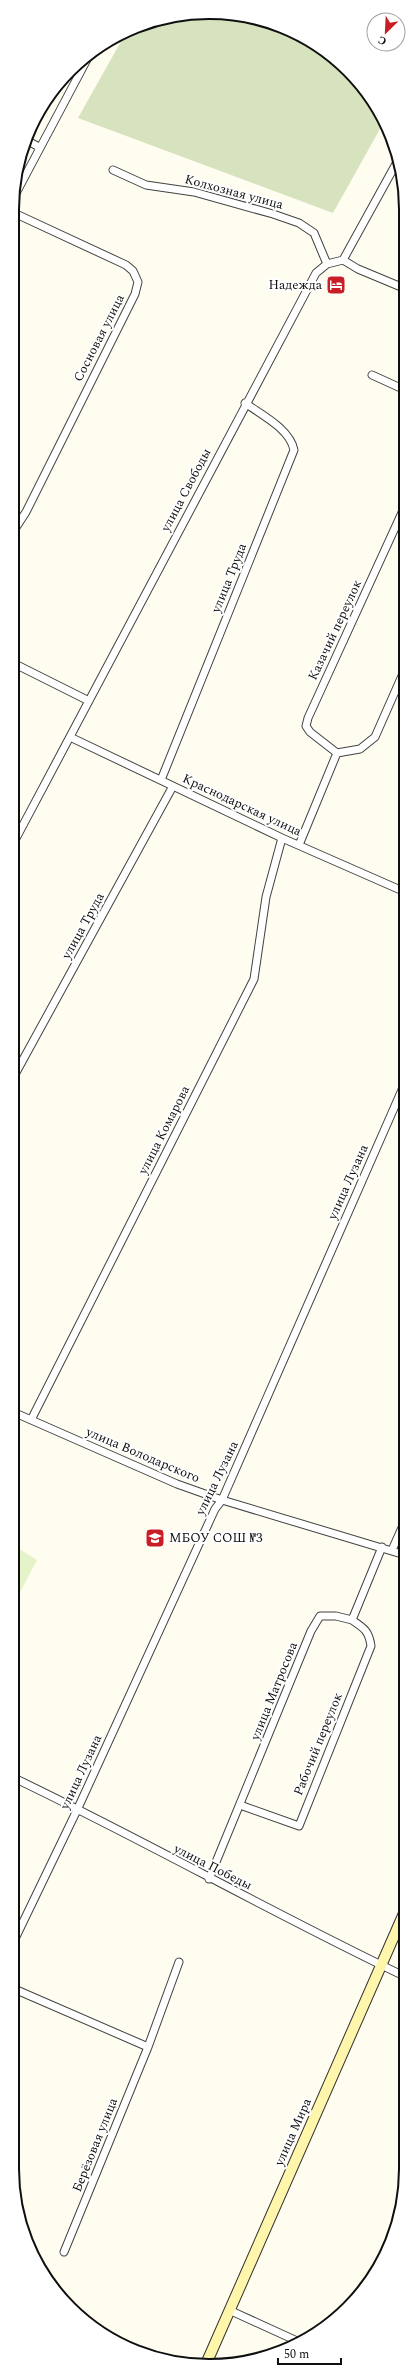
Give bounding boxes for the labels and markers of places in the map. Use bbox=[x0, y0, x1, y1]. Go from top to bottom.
hotel icon: Надежда bbox=[325, 274, 347, 296]
place label: Надежда bbox=[268, 275, 323, 295]
school or university icon: МБОУ СОШ №3 bbox=[144, 1527, 166, 1549]
place label: МБОУ СОШ №3 bbox=[169, 1528, 263, 1548]

